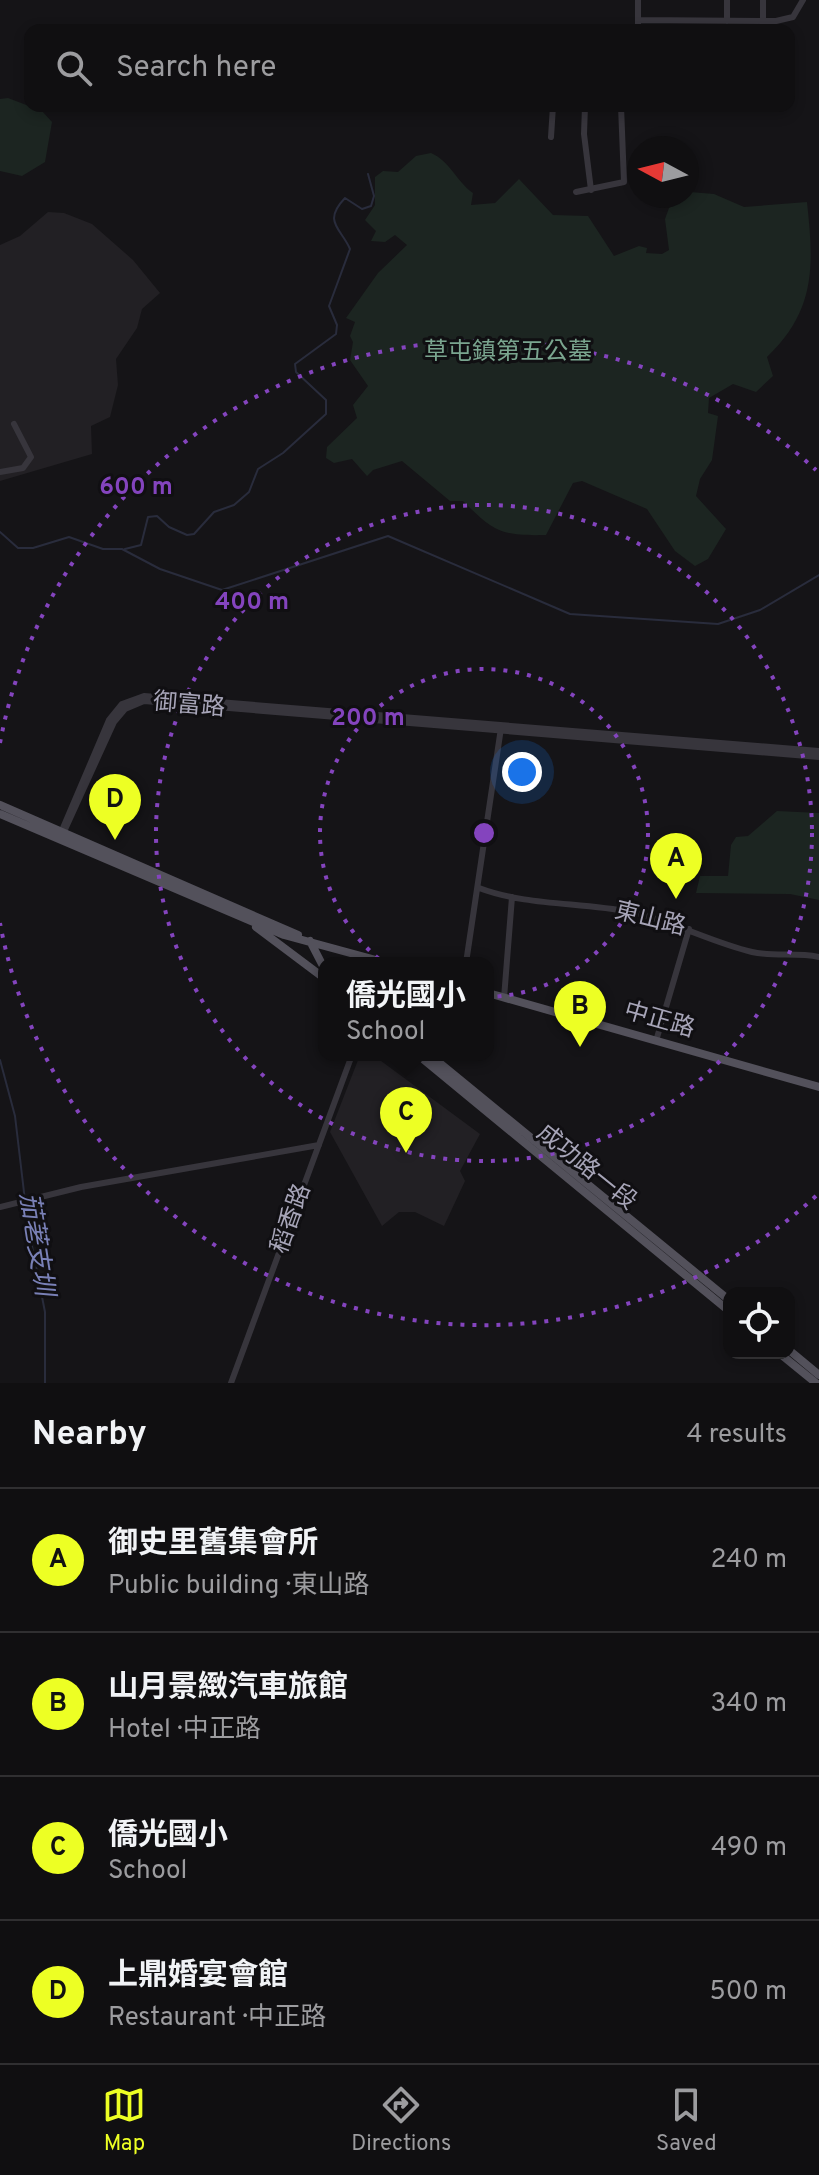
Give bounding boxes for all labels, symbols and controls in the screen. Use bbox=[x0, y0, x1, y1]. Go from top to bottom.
search box bbox=[24, 24, 795, 112]
icon: search bbox=[52, 46, 96, 90]
text: Search here bbox=[116, 50, 276, 87]
north arrow bbox=[627, 136, 699, 208]
park label: 草屯鎮第五公墓 bbox=[424, 338, 592, 368]
text: 600 m bbox=[99, 473, 173, 503]
text: 400 m bbox=[215, 588, 289, 618]
street label: 御富路 bbox=[152, 688, 226, 724]
text: 200 m bbox=[331, 704, 405, 734]
your location bbox=[502, 752, 542, 792]
pin: D bbox=[89, 774, 141, 840]
centre of rings bbox=[470, 819, 498, 847]
pin: A bbox=[650, 833, 702, 899]
street label: 東山路 bbox=[611, 897, 689, 943]
popup bbox=[318, 957, 494, 1061]
text: 僑光國小 bbox=[346, 979, 466, 1016]
pin: B bbox=[554, 981, 606, 1047]
street label: 中正路 bbox=[620, 997, 698, 1045]
text: School bbox=[346, 1016, 425, 1049]
pin: C bbox=[380, 1087, 432, 1153]
street label: 成功路一段 bbox=[530, 1119, 642, 1217]
street label: 稻香路 bbox=[266, 1180, 318, 1258]
water label: 茄荖支圳 bbox=[11, 1190, 60, 1302]
map controls bbox=[723, 1287, 795, 1359]
button: locate bbox=[723, 1287, 795, 1359]
text: Nearby bbox=[32, 1414, 147, 1457]
text: 4 results bbox=[686, 1419, 787, 1452]
text: 御史里舊集會所 bbox=[108, 1526, 318, 1563]
text: A bbox=[49, 1544, 67, 1577]
text: 240 m bbox=[710, 1544, 787, 1577]
text: Public building · 東山路 bbox=[108, 1570, 370, 1603]
text: 山月景緻汽車旅館 bbox=[108, 1670, 348, 1707]
text: B bbox=[49, 1688, 67, 1721]
text: 340 m bbox=[710, 1688, 787, 1721]
text: Hotel · 中正路 bbox=[108, 1714, 261, 1747]
text: 僑光國小 bbox=[108, 1818, 228, 1855]
text: C bbox=[50, 1832, 66, 1865]
text: 490 m bbox=[711, 1832, 787, 1865]
text: School bbox=[108, 1855, 187, 1888]
text: 上鼎婚宴會館 bbox=[108, 1958, 288, 1995]
text: D bbox=[49, 1976, 67, 2009]
text: 500 m bbox=[710, 1976, 787, 2009]
text: Restaurant · 中正路 bbox=[108, 2002, 326, 2035]
tab: Map bbox=[102, 2083, 146, 2158]
tab: Directions bbox=[351, 2083, 451, 2158]
tab: Saved bbox=[656, 2083, 717, 2158]

